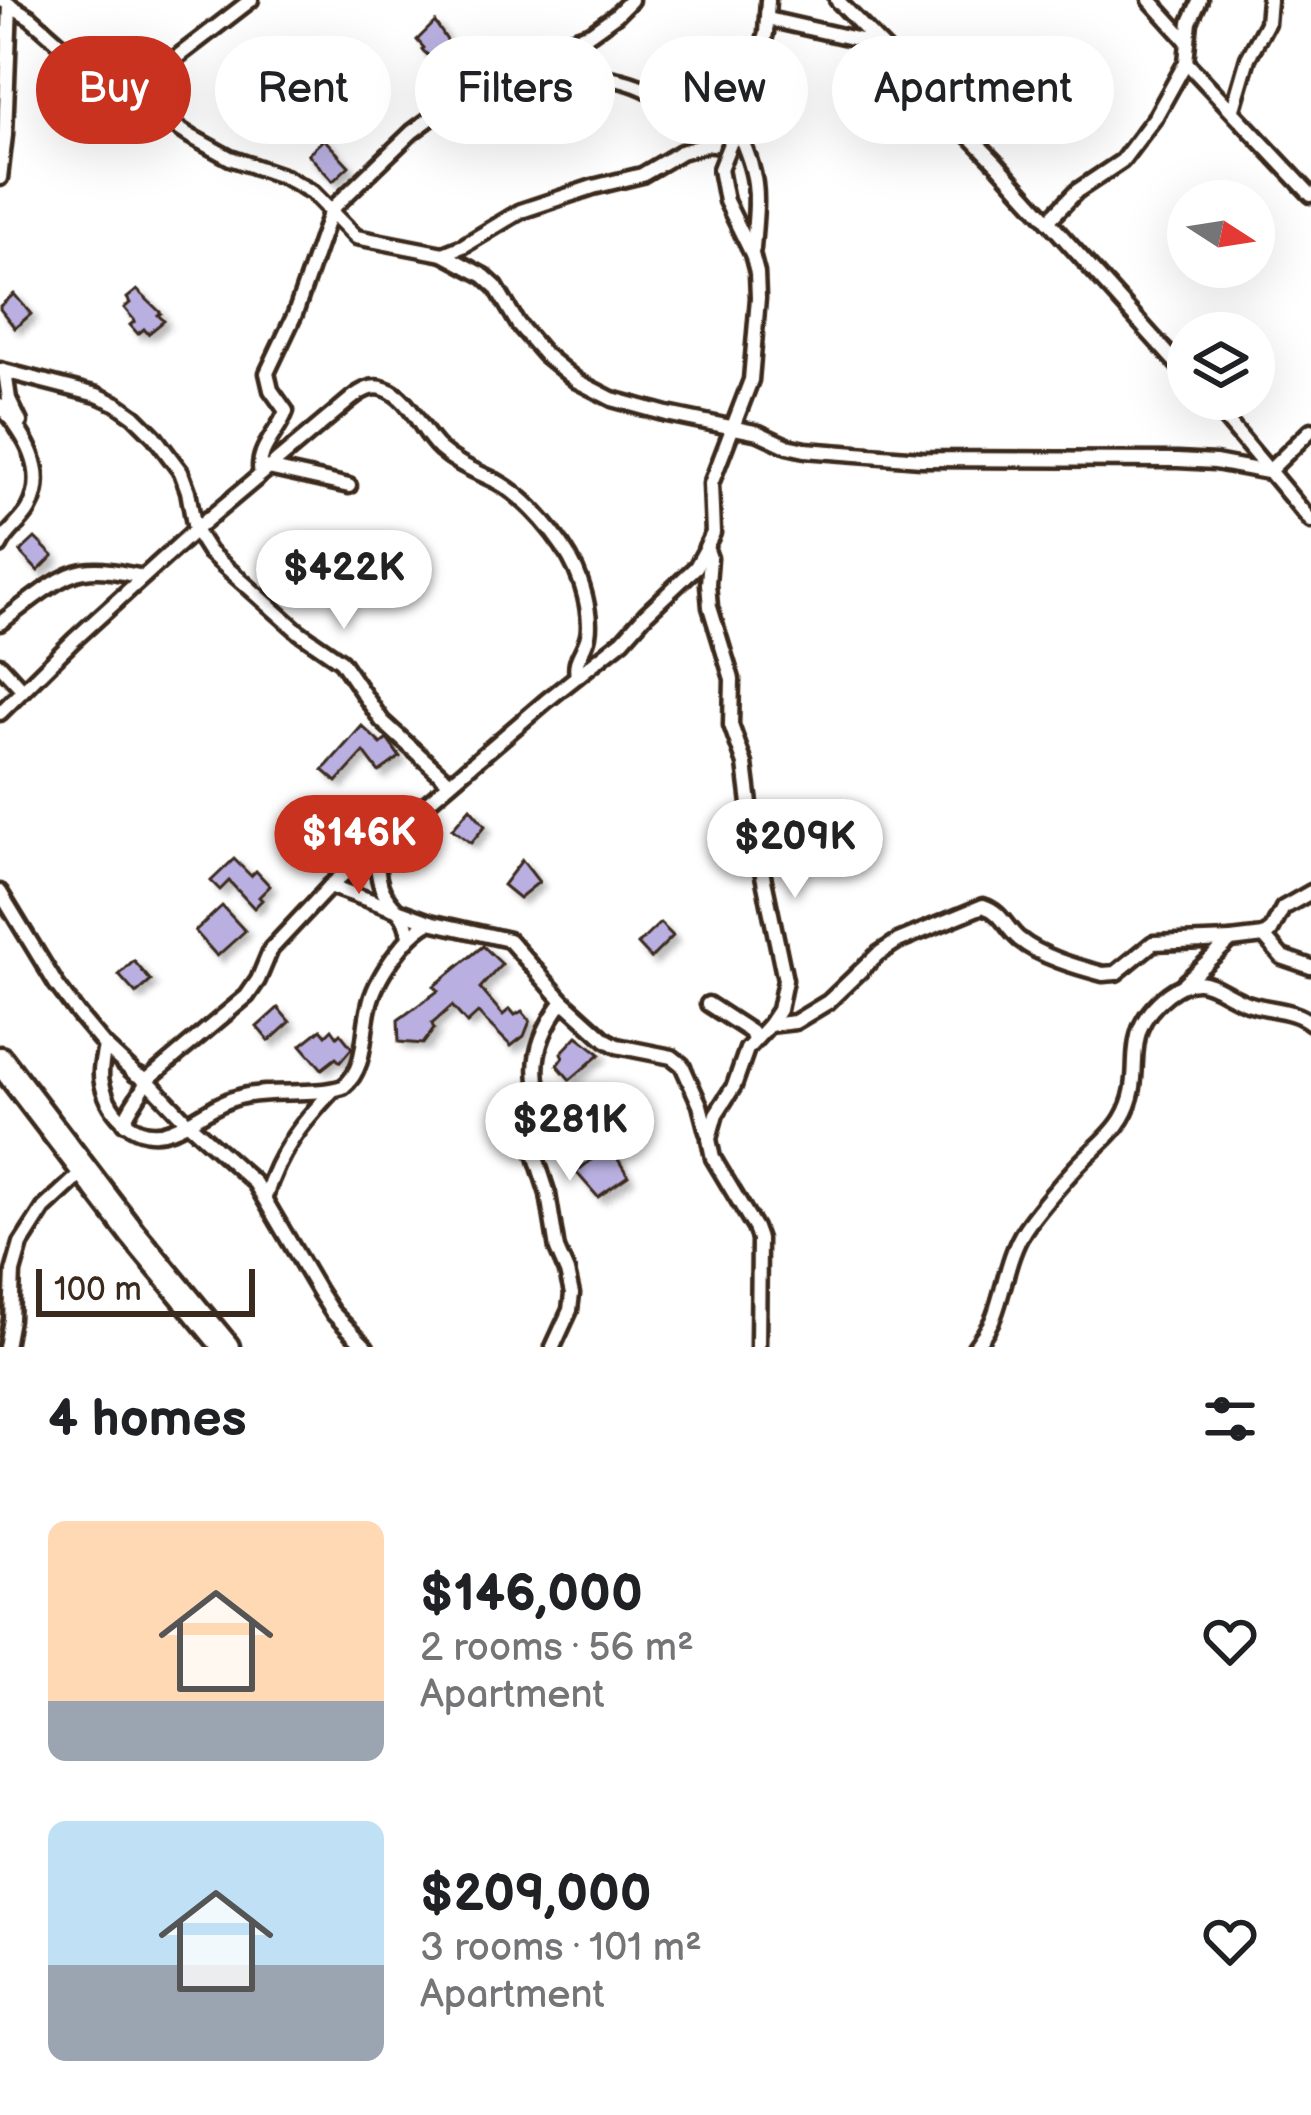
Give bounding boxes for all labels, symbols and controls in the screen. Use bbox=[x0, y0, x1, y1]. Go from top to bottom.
chip: Buy bbox=[36, 36, 191, 144]
chip: Rent bbox=[215, 36, 391, 144]
chip: Filters bbox=[415, 36, 615, 144]
chip: New bbox=[639, 36, 808, 144]
chip: Apartment bbox=[832, 36, 1114, 144]
north arrow bbox=[1167, 180, 1275, 288]
map controls bbox=[1167, 180, 1275, 420]
button: layers bbox=[1167, 312, 1275, 420]
pin: $422K bbox=[260, 530, 428, 632]
text: $422K bbox=[283, 545, 405, 592]
pin: $146K bbox=[275, 795, 443, 897]
pin: $209K bbox=[711, 799, 879, 901]
text: $146K bbox=[301, 810, 417, 857]
text: $209K bbox=[734, 814, 856, 861]
pin: $281K bbox=[486, 1082, 654, 1184]
text: $281K bbox=[512, 1097, 628, 1144]
scale bar bbox=[36, 1263, 255, 1316]
text: 100 m bbox=[54, 1270, 142, 1310]
icon: filters bbox=[1197, 1386, 1263, 1452]
text: 4 homes bbox=[48, 1389, 247, 1450]
text: $146,000 bbox=[420, 1564, 643, 1625]
icon: home bbox=[144, 1569, 288, 1713]
icon: heart bbox=[1197, 1608, 1263, 1674]
text: 2 rooms · 56 m² bbox=[420, 1625, 694, 1672]
text: Apartment bbox=[420, 1672, 604, 1719]
text: $209,000 bbox=[420, 1864, 652, 1925]
icon: home bbox=[144, 1869, 288, 2013]
icon: heart bbox=[1197, 1908, 1263, 1974]
text: 3 rooms · 101 m² bbox=[420, 1925, 702, 1972]
text: Apartment bbox=[420, 1972, 604, 2019]

